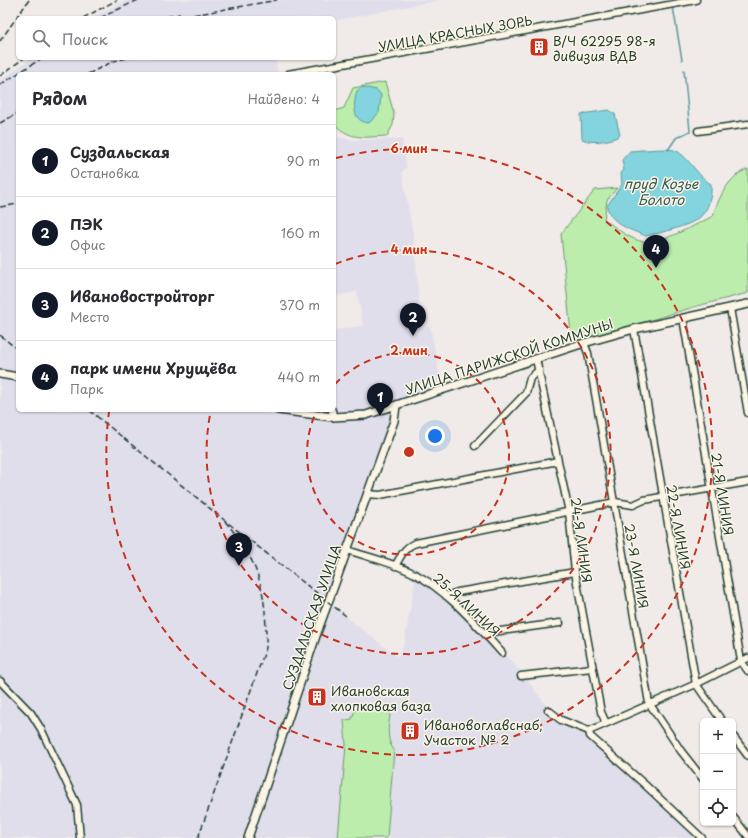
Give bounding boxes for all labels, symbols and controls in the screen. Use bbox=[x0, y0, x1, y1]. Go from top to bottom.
street label: УЛИЦА КРАСНЫХ ЗОРЬ bbox=[376, 10, 534, 56]
search box bbox=[16, 16, 336, 60]
icon: search bbox=[30, 27, 52, 49]
text: Поиск bbox=[62, 27, 108, 50]
place label: В/Ч 62295 98-я дивизия ВДВ bbox=[553, 31, 656, 65]
building icon: В/Ч 62295 98-я дивизия ВДВ bbox=[528, 36, 550, 58]
text: Рядом bbox=[32, 85, 87, 111]
text: Найдено: 4 bbox=[248, 89, 320, 108]
text: 6 мин bbox=[390, 139, 428, 157]
text: Суздальская bbox=[70, 140, 170, 163]
text: 1 bbox=[42, 151, 48, 170]
text: 90 m bbox=[287, 151, 320, 170]
text: Остановка bbox=[70, 163, 139, 182]
water label: пруд Козье Болото bbox=[624, 173, 700, 210]
text: ПЭК bbox=[70, 212, 103, 235]
text: 2 bbox=[40, 223, 50, 242]
text: 160 m bbox=[281, 223, 320, 242]
text: Офис bbox=[70, 235, 105, 254]
pin: 4 bbox=[643, 235, 669, 268]
text: 4 мин bbox=[390, 240, 428, 258]
text: Ивановостройторг bbox=[70, 284, 214, 307]
text: 3 bbox=[41, 295, 49, 314]
text: 370 m bbox=[279, 295, 320, 314]
pin: 2 bbox=[400, 303, 426, 336]
text: Место bbox=[70, 307, 110, 326]
street label: УЛИЦА ПАРИЖСКОЙ КОММУНЫ bbox=[403, 313, 615, 399]
text: 2 мин bbox=[390, 341, 428, 359]
text: парк имени Хрущёва bbox=[70, 356, 237, 379]
text: 4 bbox=[41, 367, 49, 386]
text: 440 m bbox=[277, 367, 320, 386]
text: Парк bbox=[70, 379, 104, 398]
pin: 1 bbox=[367, 383, 393, 416]
your location bbox=[425, 426, 445, 446]
centre of rings bbox=[402, 445, 416, 459]
street label: 21-Я ЛИНИЯ bbox=[707, 451, 739, 537]
street label: 22-Я ЛИНИЯ bbox=[662, 483, 696, 571]
street label: 24-Я ЛИНИЯ bbox=[567, 496, 597, 584]
street label: 23-Я ЛИНИЯ bbox=[620, 522, 654, 610]
pin: 3 bbox=[226, 533, 252, 566]
street label: СУЗДАЛЬСКАЯ УЛИЦА bbox=[277, 541, 345, 693]
street label: 25-Я ЛИНИЯ bbox=[429, 568, 505, 640]
place label: Ивановская хлопковая база bbox=[331, 681, 432, 715]
building icon: Ивановская хлопковая база bbox=[306, 686, 328, 708]
place label: Ивановоглавснаб, Участок № 2 bbox=[424, 715, 543, 749]
map controls bbox=[700, 718, 736, 826]
button: + bbox=[700, 718, 736, 754]
building icon: Ивановоглавснаб, Участок № 2 bbox=[399, 720, 421, 742]
button: − bbox=[700, 754, 736, 790]
button: locate bbox=[700, 790, 736, 826]

